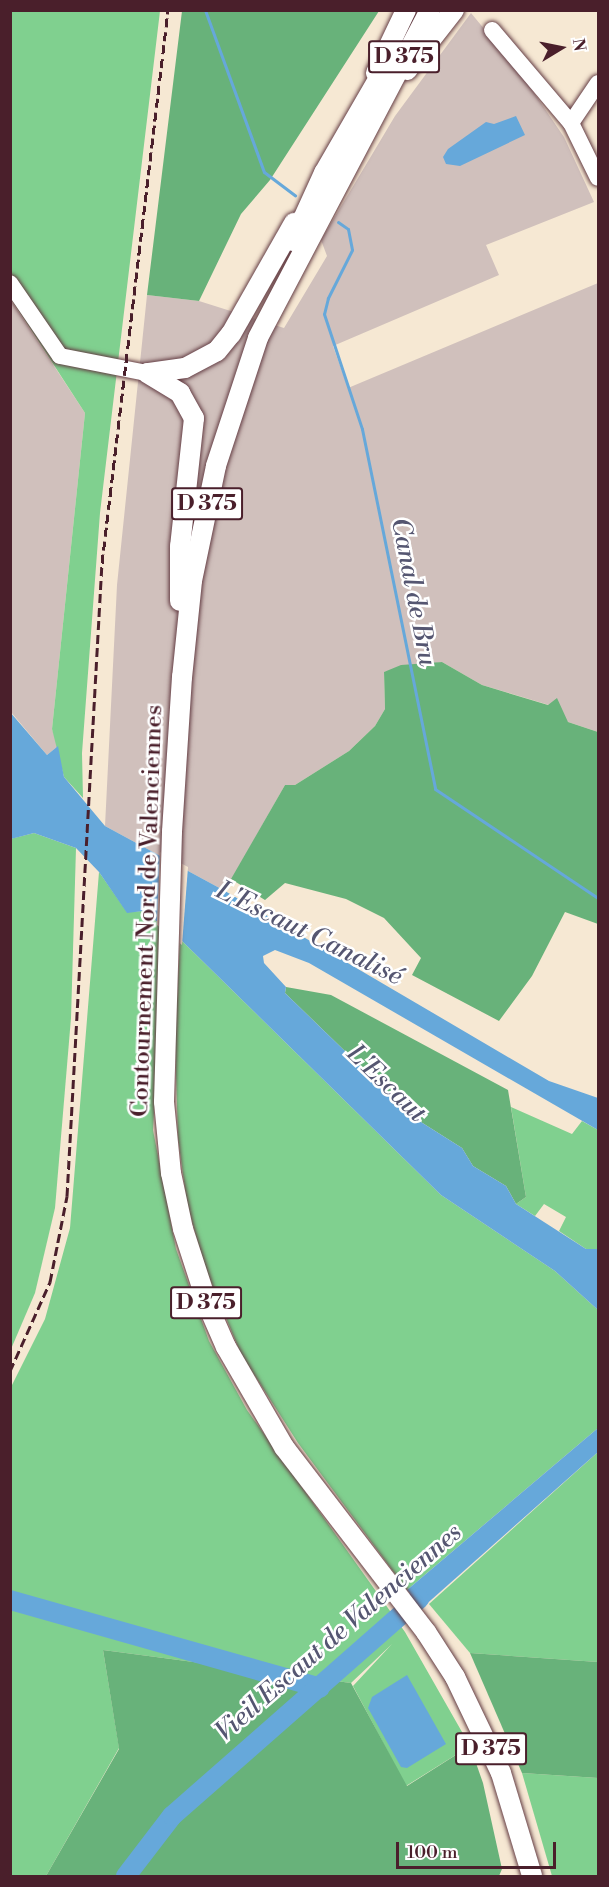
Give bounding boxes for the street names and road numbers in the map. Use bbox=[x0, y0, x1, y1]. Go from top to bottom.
road number: D 375 bbox=[368, 38, 440, 76]
road number: D 375 bbox=[171, 485, 243, 523]
street label: Contournement Nord de Valenciennes bbox=[126, 704, 170, 1118]
road number: D 375 bbox=[170, 1284, 242, 1322]
road number: D 375 bbox=[455, 1730, 527, 1768]

